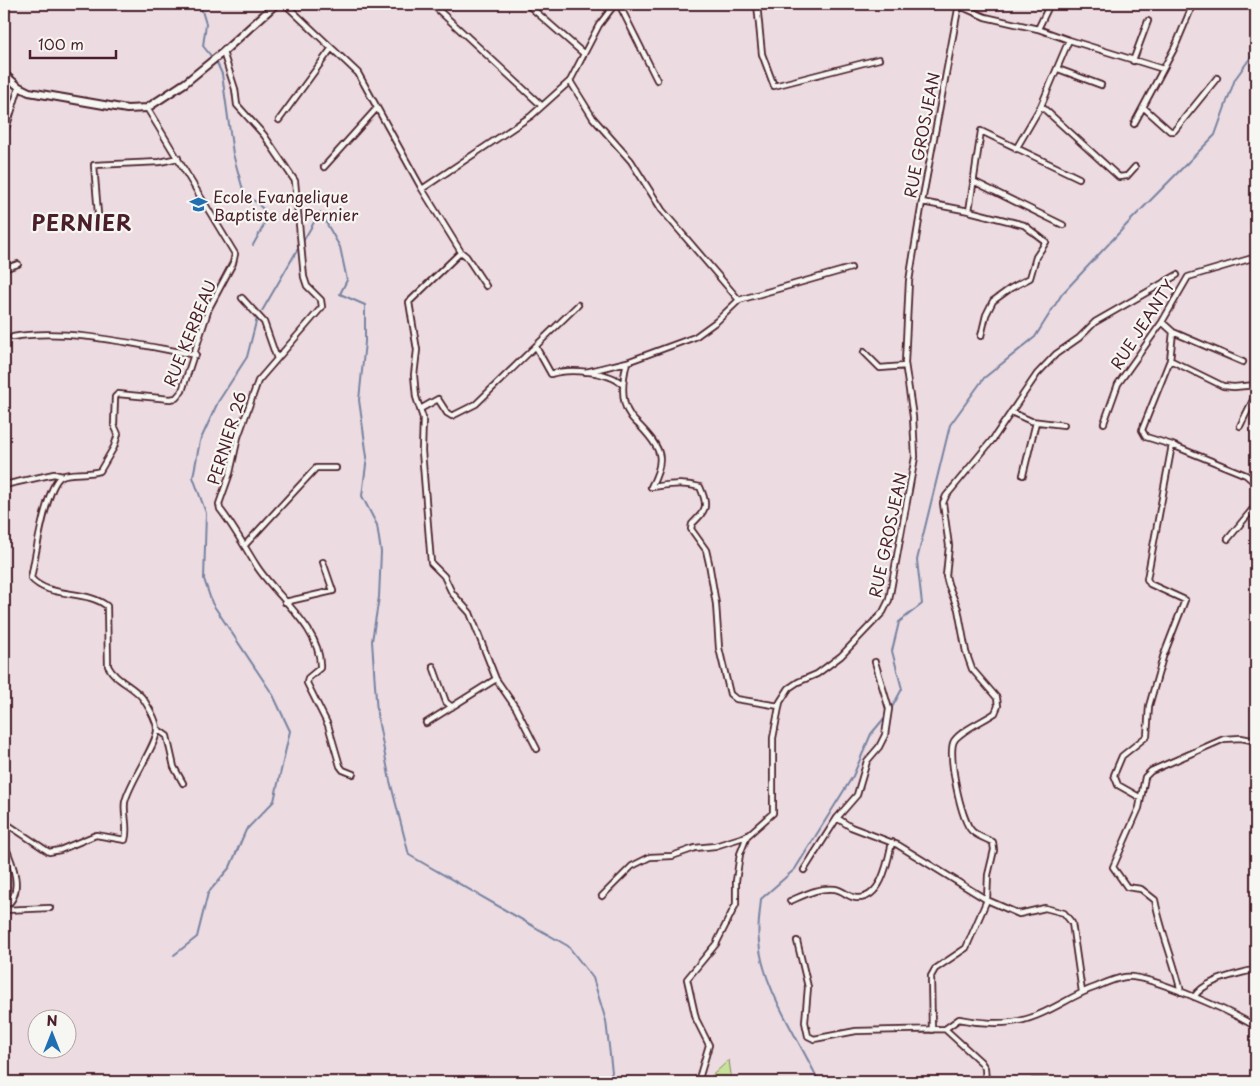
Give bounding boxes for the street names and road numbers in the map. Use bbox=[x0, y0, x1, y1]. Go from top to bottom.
street label: RUE GROSJEAN bbox=[897, 70, 945, 200]
street label: RUE JEANTY bbox=[1104, 274, 1180, 374]
street label: RUE KERBEAU bbox=[157, 276, 221, 390]
street label: PERNIER 26 bbox=[200, 388, 252, 488]
street label: RUE GROSJEAN bbox=[862, 470, 912, 600]

